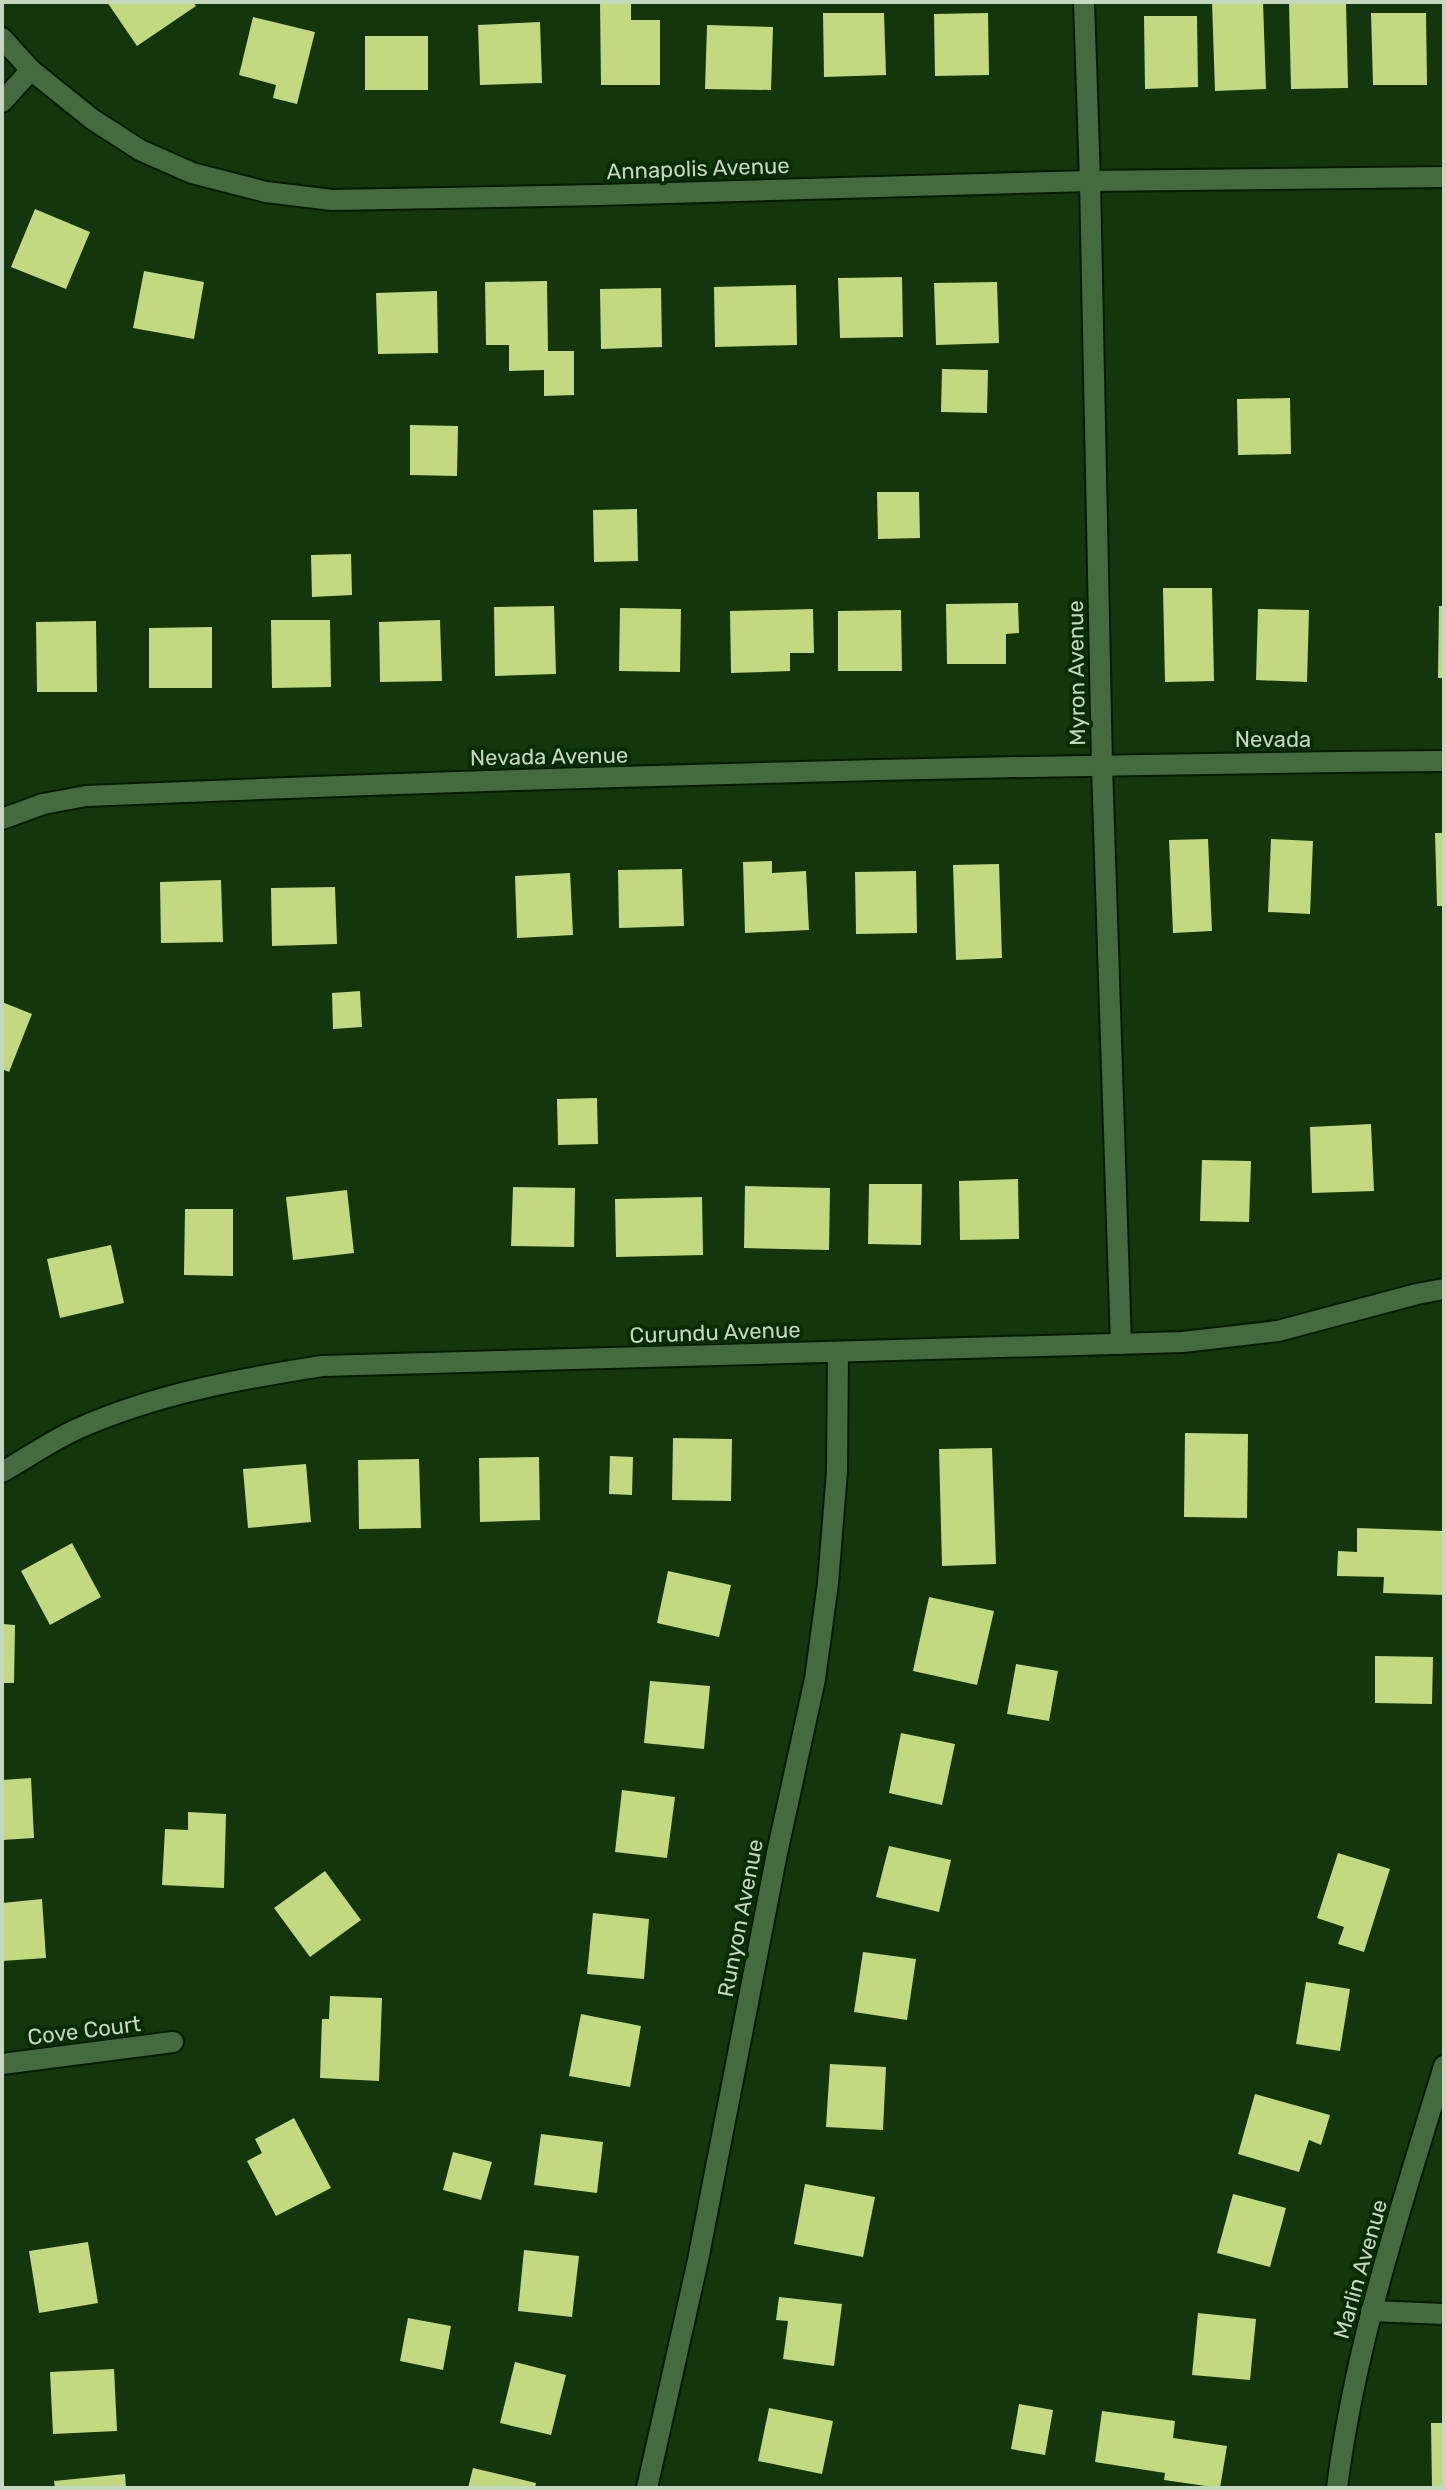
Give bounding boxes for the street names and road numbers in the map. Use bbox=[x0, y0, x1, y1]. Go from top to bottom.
street label: Annapolis Avenue bbox=[606, 152, 790, 185]
street label: Myron Avenue bbox=[1062, 600, 1091, 746]
street label: Nevada bbox=[1235, 726, 1311, 753]
street label: Nevada Avenue bbox=[470, 742, 628, 771]
street label: Curundu Avenue bbox=[629, 1316, 801, 1349]
street label: Runyon Avenue bbox=[712, 1837, 769, 1999]
street label: Cove Court bbox=[26, 2010, 143, 2051]
street label: Marlin Avenue bbox=[1328, 2196, 1393, 2342]

